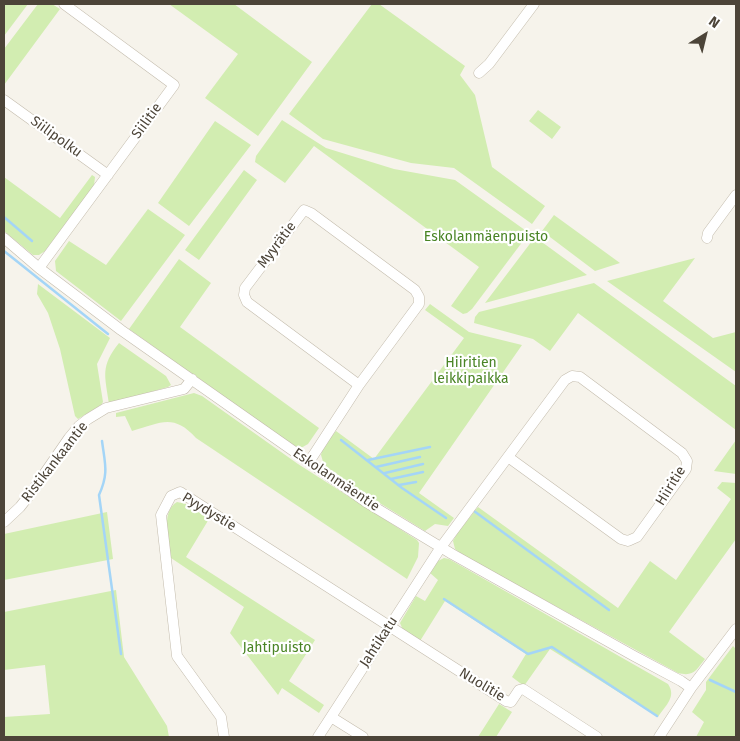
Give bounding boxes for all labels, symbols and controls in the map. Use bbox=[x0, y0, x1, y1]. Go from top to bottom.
north arrow bbox=[680, 10, 730, 60]
text: N bbox=[705, 13, 723, 32]
street label: Siilitie bbox=[128, 100, 166, 142]
street label: Siilipolku bbox=[27, 113, 85, 161]
street label: Myyrätie bbox=[254, 218, 300, 272]
park label: Eskolanmäenpuisto bbox=[424, 229, 548, 245]
park label: Hiiritien leikkipaikka bbox=[433, 355, 509, 388]
street label: Ristikankaantie bbox=[18, 418, 92, 506]
street label: Eskolanmäentie bbox=[289, 445, 383, 515]
street label: Hiiritie bbox=[652, 463, 690, 509]
street label: Pyydystie bbox=[179, 489, 239, 535]
street label: Jahtikatu bbox=[356, 614, 402, 670]
park label: Jahtipuisto bbox=[242, 640, 312, 656]
street label: Nuolitie bbox=[456, 665, 508, 705]

